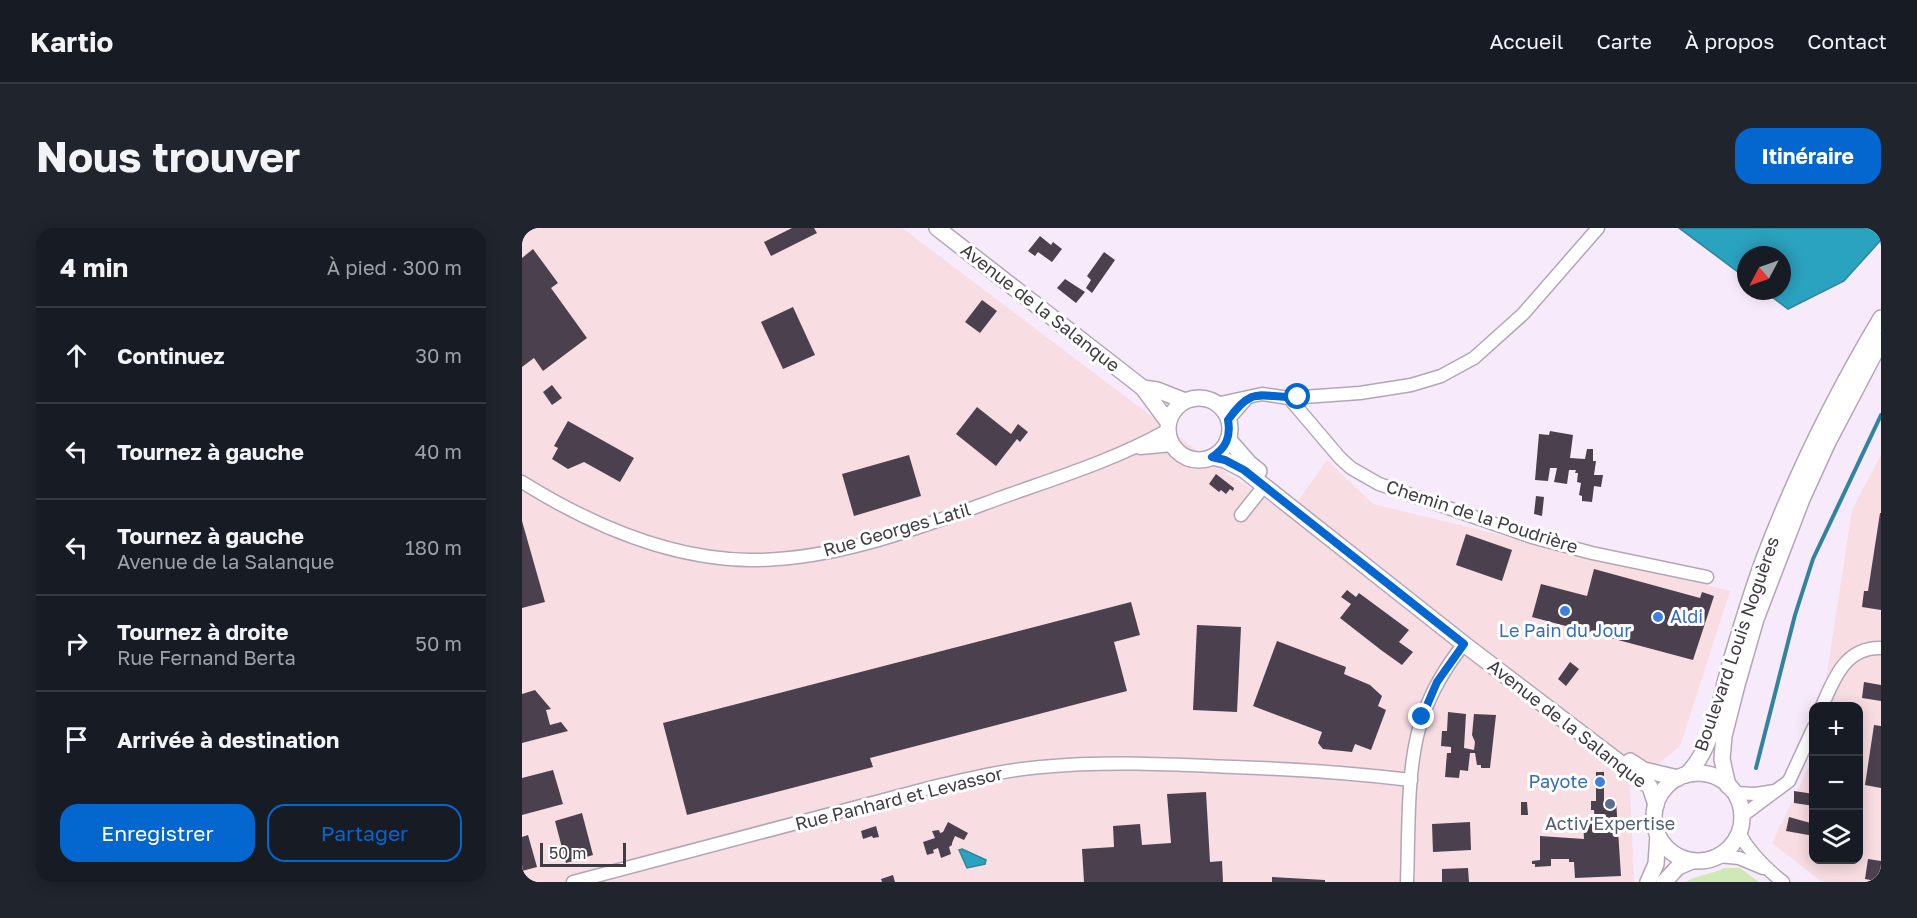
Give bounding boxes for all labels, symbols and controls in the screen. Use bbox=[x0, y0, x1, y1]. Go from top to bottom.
text: Kartio bbox=[30, 25, 113, 58]
text: Accueil bbox=[1490, 28, 1563, 54]
text: Carte bbox=[1596, 28, 1652, 54]
text: À propos bbox=[1685, 28, 1774, 54]
text: Contact bbox=[1807, 28, 1887, 54]
button: Itinéraire bbox=[1735, 128, 1881, 184]
text: Nous trouver bbox=[36, 131, 300, 181]
street label: Avenue de la Salanque bbox=[957, 238, 1124, 376]
north arrow bbox=[1737, 246, 1791, 300]
text: 4 min bbox=[60, 252, 128, 283]
text: À pied · 300 m bbox=[327, 255, 462, 279]
icon: ahead bbox=[60, 339, 93, 372]
text: Continuez bbox=[117, 342, 224, 369]
text: 30 m bbox=[415, 343, 462, 367]
route start bbox=[1284, 383, 1310, 409]
icon: left bbox=[60, 435, 93, 468]
text: Tournez à gauche bbox=[117, 438, 304, 465]
text: 40 m bbox=[415, 439, 462, 463]
street label: Chemin de la Poudrière bbox=[1384, 475, 1581, 557]
street label: Rue Georges Latil bbox=[821, 497, 973, 561]
text: Tournez à gauche bbox=[117, 522, 304, 549]
icon: left bbox=[60, 531, 93, 564]
street label: Boulevard Louis Noguères bbox=[1689, 533, 1783, 754]
text: 180 m bbox=[405, 535, 462, 559]
text: Avenue de la Salanque bbox=[117, 549, 334, 573]
marker: Le Pain du Jour bbox=[1558, 604, 1572, 618]
place label: Aldi bbox=[1670, 605, 1703, 627]
marker: Aldi bbox=[1651, 610, 1665, 624]
text: Tournez à droite bbox=[117, 618, 288, 645]
place label: Le Pain du Jour bbox=[1499, 619, 1631, 641]
icon: right bbox=[60, 627, 93, 660]
text: 50 m bbox=[415, 631, 462, 655]
text: Rue Fernand Berta bbox=[117, 645, 296, 669]
street label: Avenue de la Salanque bbox=[1484, 654, 1651, 792]
map controls bbox=[1809, 702, 1863, 864]
button: + bbox=[1809, 702, 1863, 756]
route end bbox=[1408, 703, 1434, 729]
icon: arrive bbox=[60, 723, 93, 756]
text: Arrivée à destination bbox=[117, 726, 339, 753]
button: − bbox=[1809, 756, 1863, 810]
street label: Rue Panhard et Levassor bbox=[793, 762, 1005, 834]
place label: Payote bbox=[1528, 770, 1588, 792]
marker: Payote bbox=[1593, 775, 1607, 789]
marker: Activ'Expertise bbox=[1603, 797, 1617, 811]
button: Enregistrer bbox=[60, 804, 255, 862]
button: Partager bbox=[267, 804, 462, 862]
button: layers bbox=[1809, 810, 1863, 864]
place label: Activ'Expertise bbox=[1545, 812, 1675, 834]
scale bar bbox=[540, 840, 626, 868]
text: 50 m bbox=[549, 843, 586, 863]

